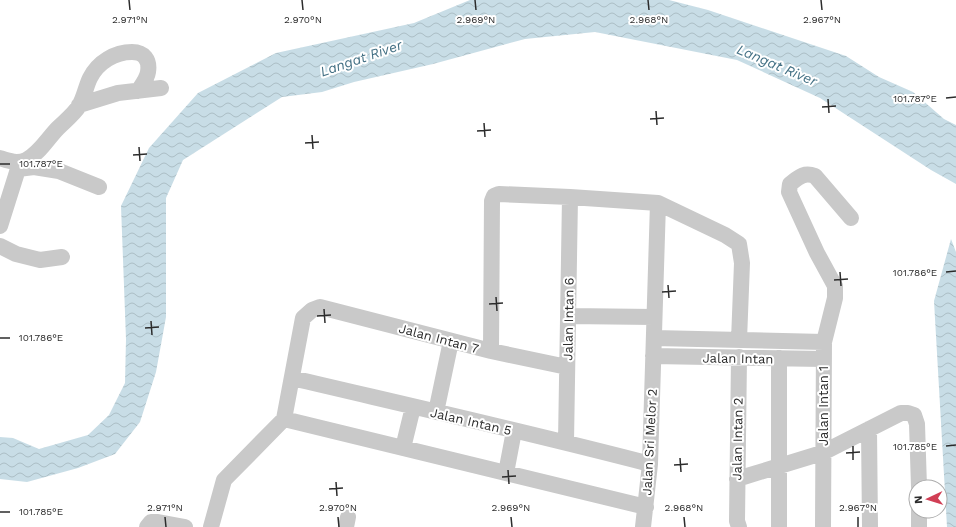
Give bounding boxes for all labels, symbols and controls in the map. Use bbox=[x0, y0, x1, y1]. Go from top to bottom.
text: 2.971°N bbox=[112, 14, 148, 25]
text: 2.970°N bbox=[284, 14, 322, 25]
text: 2.969°N bbox=[457, 14, 495, 25]
text: 2.968°N bbox=[630, 14, 668, 25]
text: 2.967°N bbox=[803, 14, 841, 25]
water label: Langat River bbox=[318, 36, 405, 79]
water label: Langat River bbox=[734, 41, 820, 89]
text: 101.787°E bbox=[893, 93, 937, 104]
text: 101.787°E bbox=[19, 158, 63, 169]
text: 101.786°E bbox=[893, 267, 937, 278]
street label: Jalan Intan 6 bbox=[560, 277, 577, 361]
street label: Jalan Intan 7 bbox=[397, 321, 480, 356]
text: 101.786°E bbox=[19, 332, 63, 343]
street label: Jalan Intan bbox=[702, 350, 774, 367]
street label: Jalan Intan 1 bbox=[816, 366, 831, 446]
street label: Jalan Sri Melor 2 bbox=[639, 388, 660, 496]
street label: Jalan Intan 2 bbox=[729, 397, 746, 481]
street label: Jalan Intan 5 bbox=[429, 405, 513, 438]
text: 101.785°E bbox=[893, 441, 937, 452]
north arrow bbox=[908, 479, 948, 519]
text: N bbox=[912, 495, 925, 504]
text: 2.971°N bbox=[147, 502, 183, 513]
text: 2.970°N bbox=[319, 502, 357, 513]
text: 2.969°N bbox=[492, 502, 530, 513]
text: 2.968°N bbox=[665, 502, 703, 513]
text: 2.967°N bbox=[839, 502, 877, 513]
text: 101.785°E bbox=[19, 506, 63, 517]

